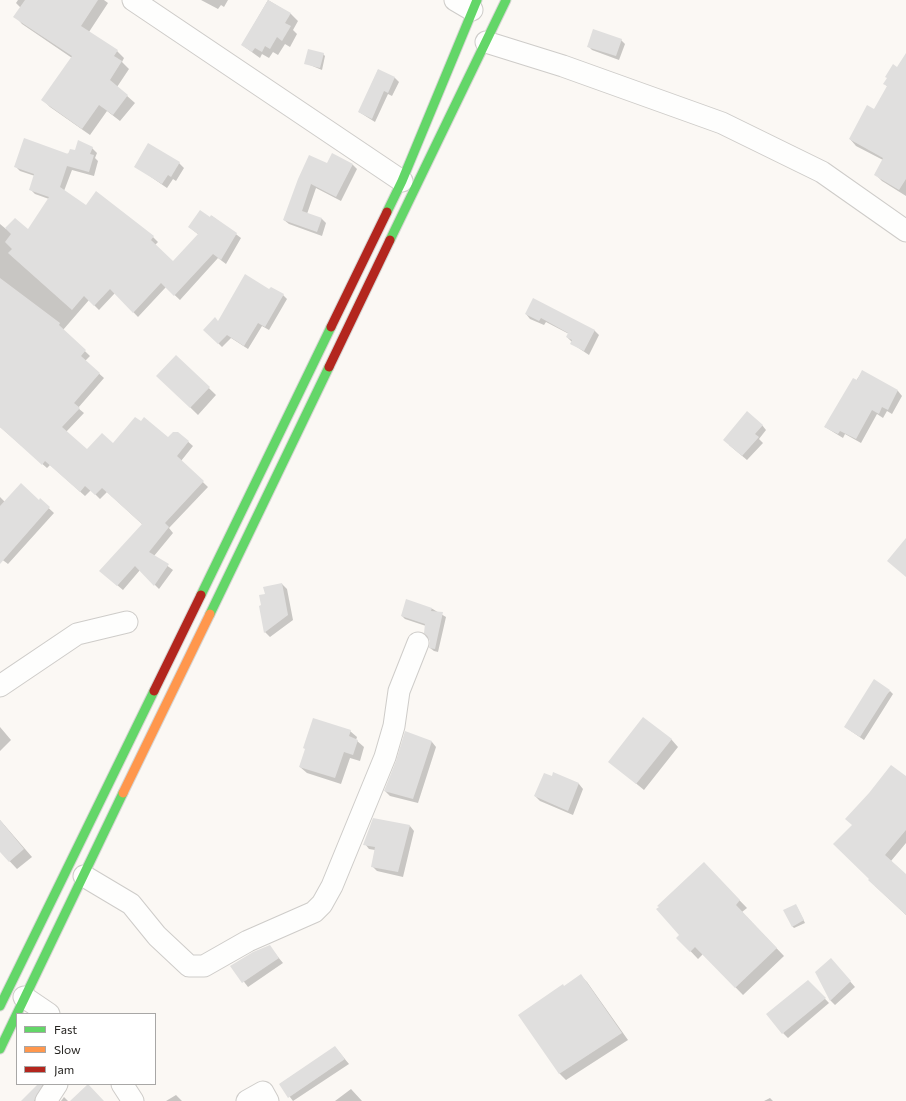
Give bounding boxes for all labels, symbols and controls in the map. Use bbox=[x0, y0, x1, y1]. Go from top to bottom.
legend bbox=[16, 1013, 156, 1085]
text: Fast bbox=[54, 1022, 77, 1036]
text: Slow bbox=[54, 1042, 81, 1056]
text: Jam bbox=[54, 1062, 74, 1076]

